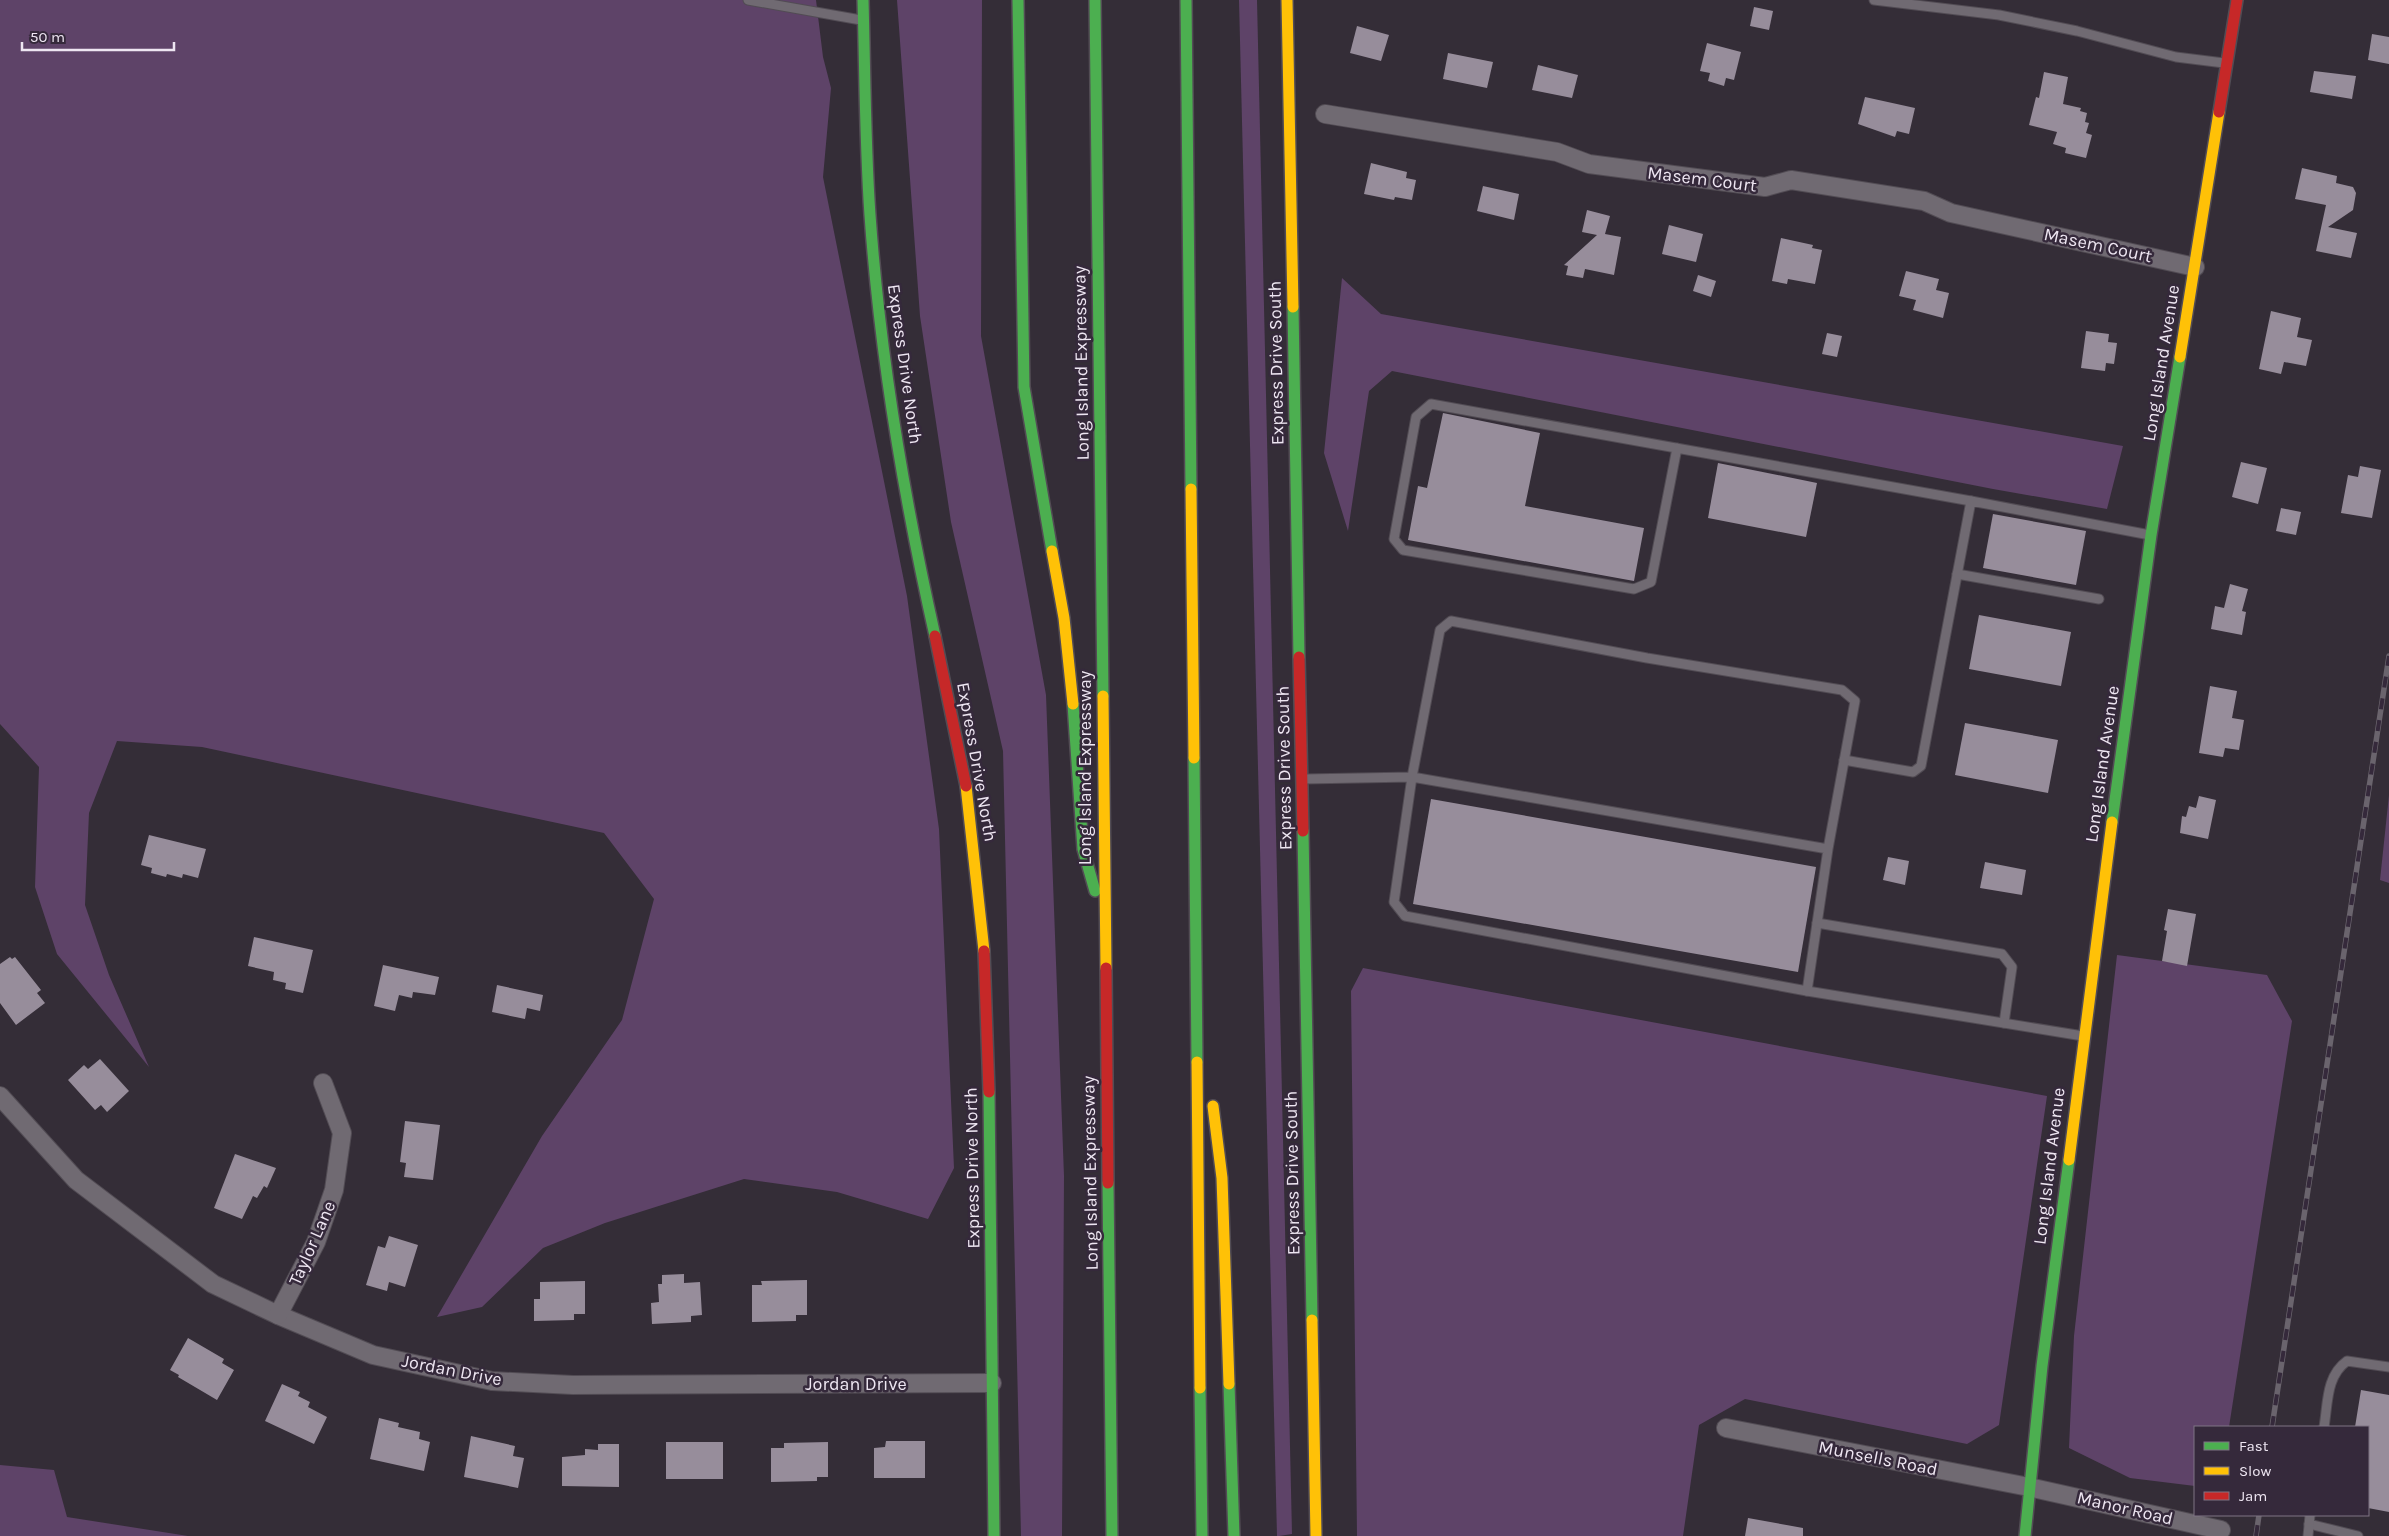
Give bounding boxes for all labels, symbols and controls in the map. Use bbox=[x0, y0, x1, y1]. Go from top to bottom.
scale bar bbox=[22, 20, 175, 52]
text: 50 m bbox=[30, 28, 65, 46]
street label: Masem Court bbox=[1646, 161, 1758, 197]
street label: Masem Court bbox=[2042, 223, 2154, 267]
street label: Long Island Expressway bbox=[1068, 265, 1094, 461]
street label: Express Drive South bbox=[1264, 281, 1288, 445]
street label: Express Drive North bbox=[883, 283, 927, 445]
street label: Long Island Avenue bbox=[2138, 283, 2184, 443]
street label: Long Island Expressway bbox=[1074, 670, 1096, 865]
street label: Express Drive North bbox=[952, 681, 1002, 843]
street label: Long Island Avenue bbox=[2080, 684, 2124, 844]
street label: Express Drive South bbox=[1272, 686, 1296, 850]
street label: Long Island Expressway bbox=[1077, 1075, 1103, 1271]
street label: Long Island Avenue bbox=[2028, 1086, 2070, 1246]
street label: Express Drive North bbox=[960, 1087, 984, 1249]
street label: Express Drive South bbox=[1280, 1091, 1304, 1255]
street label: Taylor Lane bbox=[284, 1197, 340, 1289]
street label: Jordan Drive bbox=[400, 1350, 504, 1390]
street label: Jordan Drive bbox=[805, 1373, 907, 1395]
legend bbox=[2194, 1426, 2369, 1516]
street label: Munsells Road bbox=[1817, 1436, 1939, 1480]
text: Fast bbox=[2239, 1437, 2269, 1455]
text: Slow bbox=[2239, 1462, 2271, 1480]
street label: Manor Road bbox=[2075, 1486, 2175, 1530]
text: Jam bbox=[2239, 1487, 2267, 1505]

